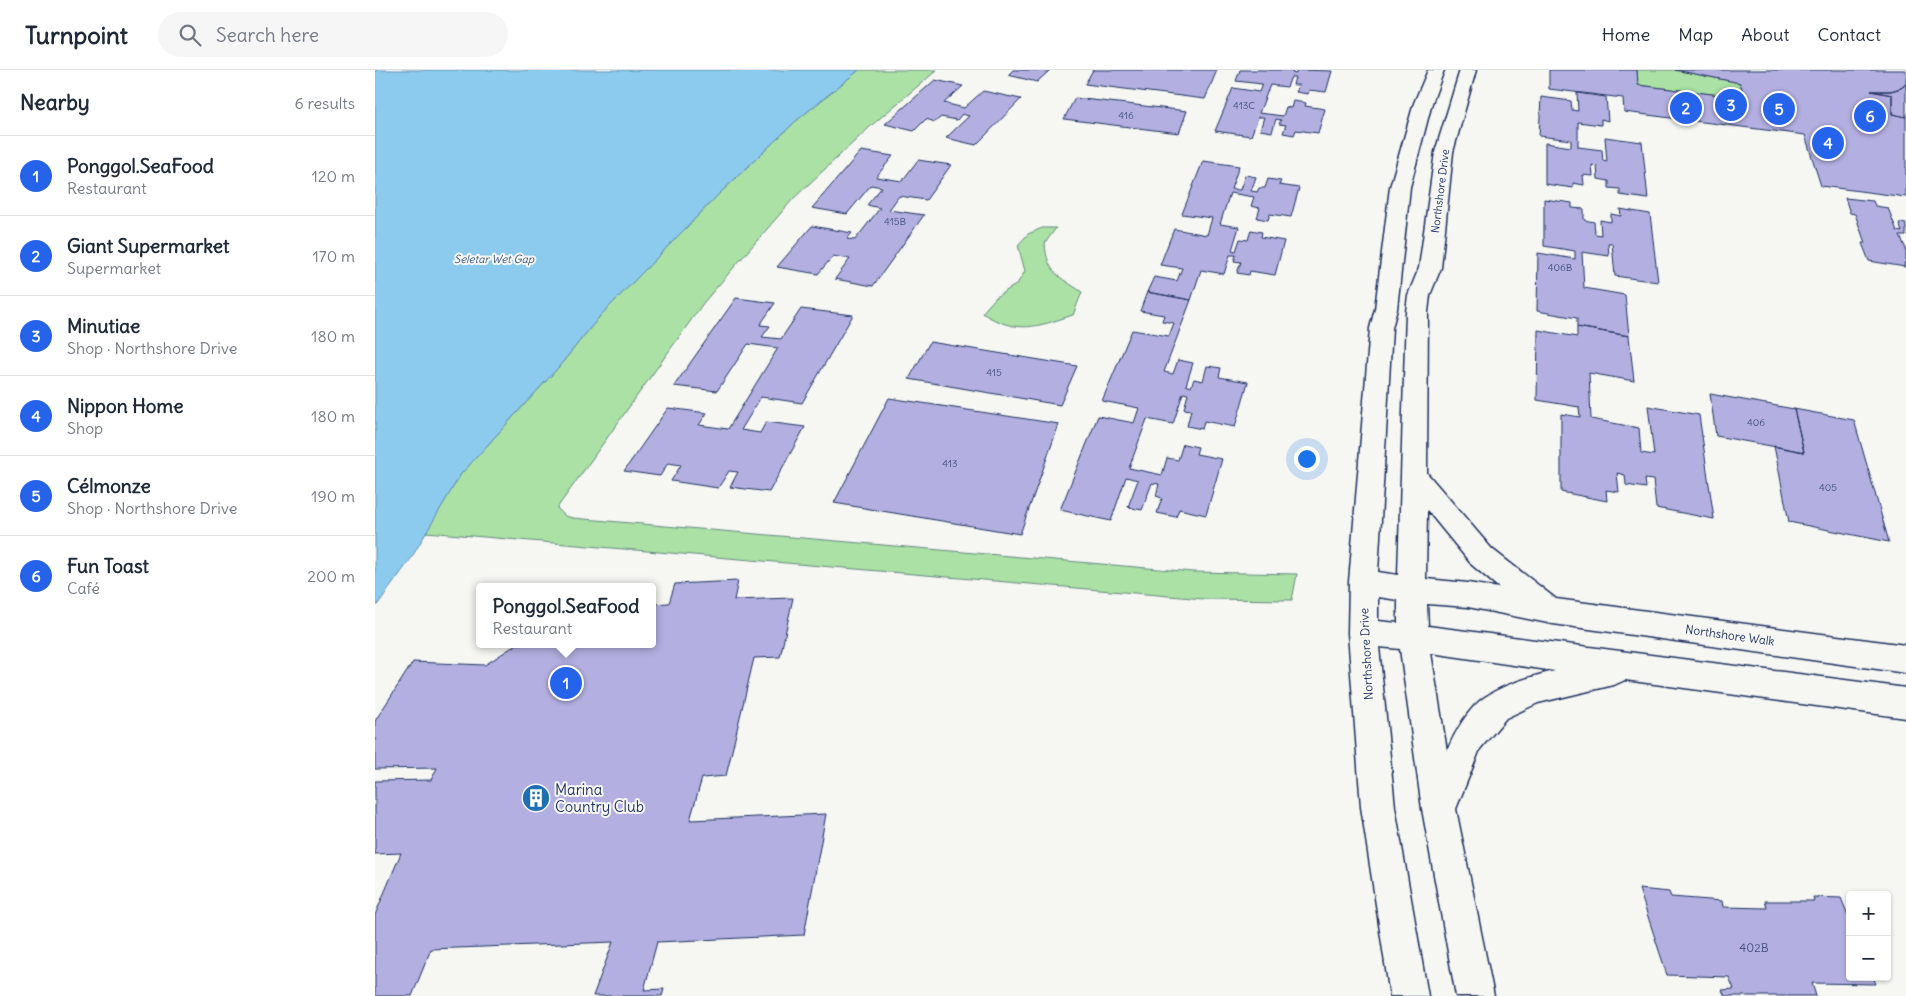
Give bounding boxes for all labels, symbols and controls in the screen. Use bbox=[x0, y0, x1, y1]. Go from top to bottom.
search box bbox=[158, 12, 508, 57]
text: Turnpoint bbox=[25, 20, 128, 50]
icon: search bbox=[176, 21, 204, 49]
text: Search here bbox=[216, 23, 319, 47]
text: Home bbox=[1602, 23, 1650, 46]
text: Map bbox=[1678, 23, 1713, 46]
text: About bbox=[1741, 23, 1789, 46]
text: Contact bbox=[1817, 23, 1881, 46]
pin: 3 bbox=[1715, 86, 1747, 124]
text: Nearby bbox=[20, 89, 90, 116]
pin: 2 bbox=[1670, 89, 1702, 127]
pin: 5 bbox=[1763, 90, 1795, 128]
text: 6 results bbox=[294, 93, 355, 113]
pin: 6 bbox=[1854, 97, 1886, 135]
house number: 413C bbox=[1233, 99, 1255, 112]
house number: 416 bbox=[1118, 109, 1134, 122]
pin: 4 bbox=[1812, 124, 1844, 162]
street label: Northshore Drive bbox=[1428, 148, 1452, 234]
text: Ponggol.SeaFood bbox=[67, 154, 214, 178]
text: 1 bbox=[33, 166, 39, 186]
text: 120 m bbox=[312, 166, 355, 186]
text: Restaurant bbox=[67, 178, 147, 198]
house number: 415B bbox=[884, 215, 906, 228]
text: Giant Supermarket bbox=[67, 234, 230, 258]
text: 2 bbox=[32, 246, 40, 266]
text: 170 m bbox=[312, 246, 355, 266]
water label: Seletar Wet Gap bbox=[454, 252, 535, 266]
text: Supermarket bbox=[67, 258, 161, 278]
house number: 406B bbox=[1548, 261, 1573, 274]
text: Minutiae bbox=[67, 314, 140, 338]
text: 3 bbox=[31, 326, 41, 346]
text: 180 m bbox=[311, 326, 355, 346]
text: Shop · Northshore Drive bbox=[67, 338, 237, 358]
house number: 415 bbox=[986, 366, 1002, 379]
text: Nippon Home bbox=[67, 394, 183, 418]
text: 4 bbox=[31, 406, 41, 426]
text: 180 m bbox=[311, 406, 355, 426]
house number: 406 bbox=[1747, 416, 1765, 429]
text: Shop bbox=[67, 418, 103, 438]
your location bbox=[1294, 446, 1320, 472]
house number: 413 bbox=[942, 457, 958, 470]
text: Célmonze bbox=[67, 474, 151, 498]
house number: 405 bbox=[1819, 481, 1837, 494]
text: 5 bbox=[31, 486, 41, 506]
text: 190 m bbox=[311, 486, 355, 506]
text: Shop · Northshore Drive bbox=[67, 498, 237, 518]
text: Fun Toast bbox=[67, 554, 149, 578]
text: 6 bbox=[31, 566, 41, 586]
text: 200 m bbox=[307, 566, 355, 586]
text: Café bbox=[67, 578, 100, 598]
popup bbox=[476, 583, 656, 648]
text: Ponggol.SeaFood bbox=[493, 594, 639, 618]
street label: Northshore Drive bbox=[1356, 608, 1376, 700]
text: Restaurant bbox=[493, 618, 572, 638]
street label: Northshore Walk bbox=[1684, 621, 1776, 649]
pin: 1 bbox=[550, 664, 582, 702]
place label: Marina Country Club bbox=[555, 780, 644, 816]
building icon: Marina Country Club bbox=[521, 783, 551, 813]
map controls bbox=[1846, 891, 1891, 981]
button: + bbox=[1846, 891, 1891, 936]
button: − bbox=[1846, 936, 1891, 981]
house number: 402B bbox=[1739, 940, 1769, 955]

